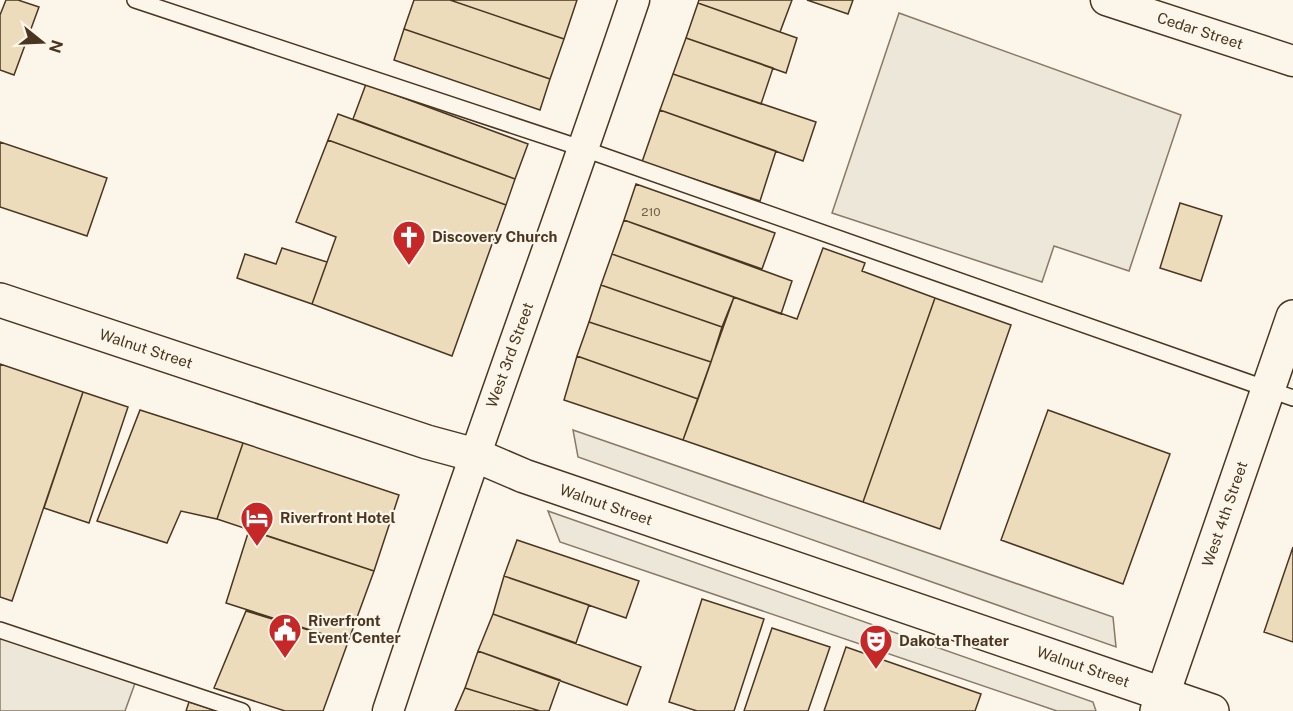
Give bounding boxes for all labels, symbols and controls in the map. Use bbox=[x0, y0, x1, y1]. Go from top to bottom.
street label: Cedar Street bbox=[1155, 9, 1245, 52]
north arrow bbox=[12, 12, 72, 72]
text: N bbox=[45, 38, 67, 55]
house number: 210 bbox=[641, 205, 661, 219]
church icon: Discovery Church bbox=[391, 219, 427, 266]
place label: Discovery Church bbox=[432, 228, 558, 245]
street label: West 3rd Street bbox=[483, 300, 536, 410]
street label: Walnut Street bbox=[97, 325, 195, 372]
street label: West 4th Street bbox=[1199, 459, 1251, 569]
street label: Walnut Street bbox=[558, 481, 655, 528]
hotel icon: Riverfront Hotel bbox=[239, 500, 275, 547]
place label: Riverfront Hotel bbox=[280, 509, 395, 526]
public building icon: Riverfront Event Center bbox=[267, 612, 303, 659]
place label: Riverfront Event Center bbox=[308, 612, 401, 646]
theatre icon: Dakota Theater bbox=[858, 623, 894, 670]
place label: Dakota Theater bbox=[899, 632, 1009, 649]
street label: Walnut Street bbox=[1035, 643, 1132, 690]

